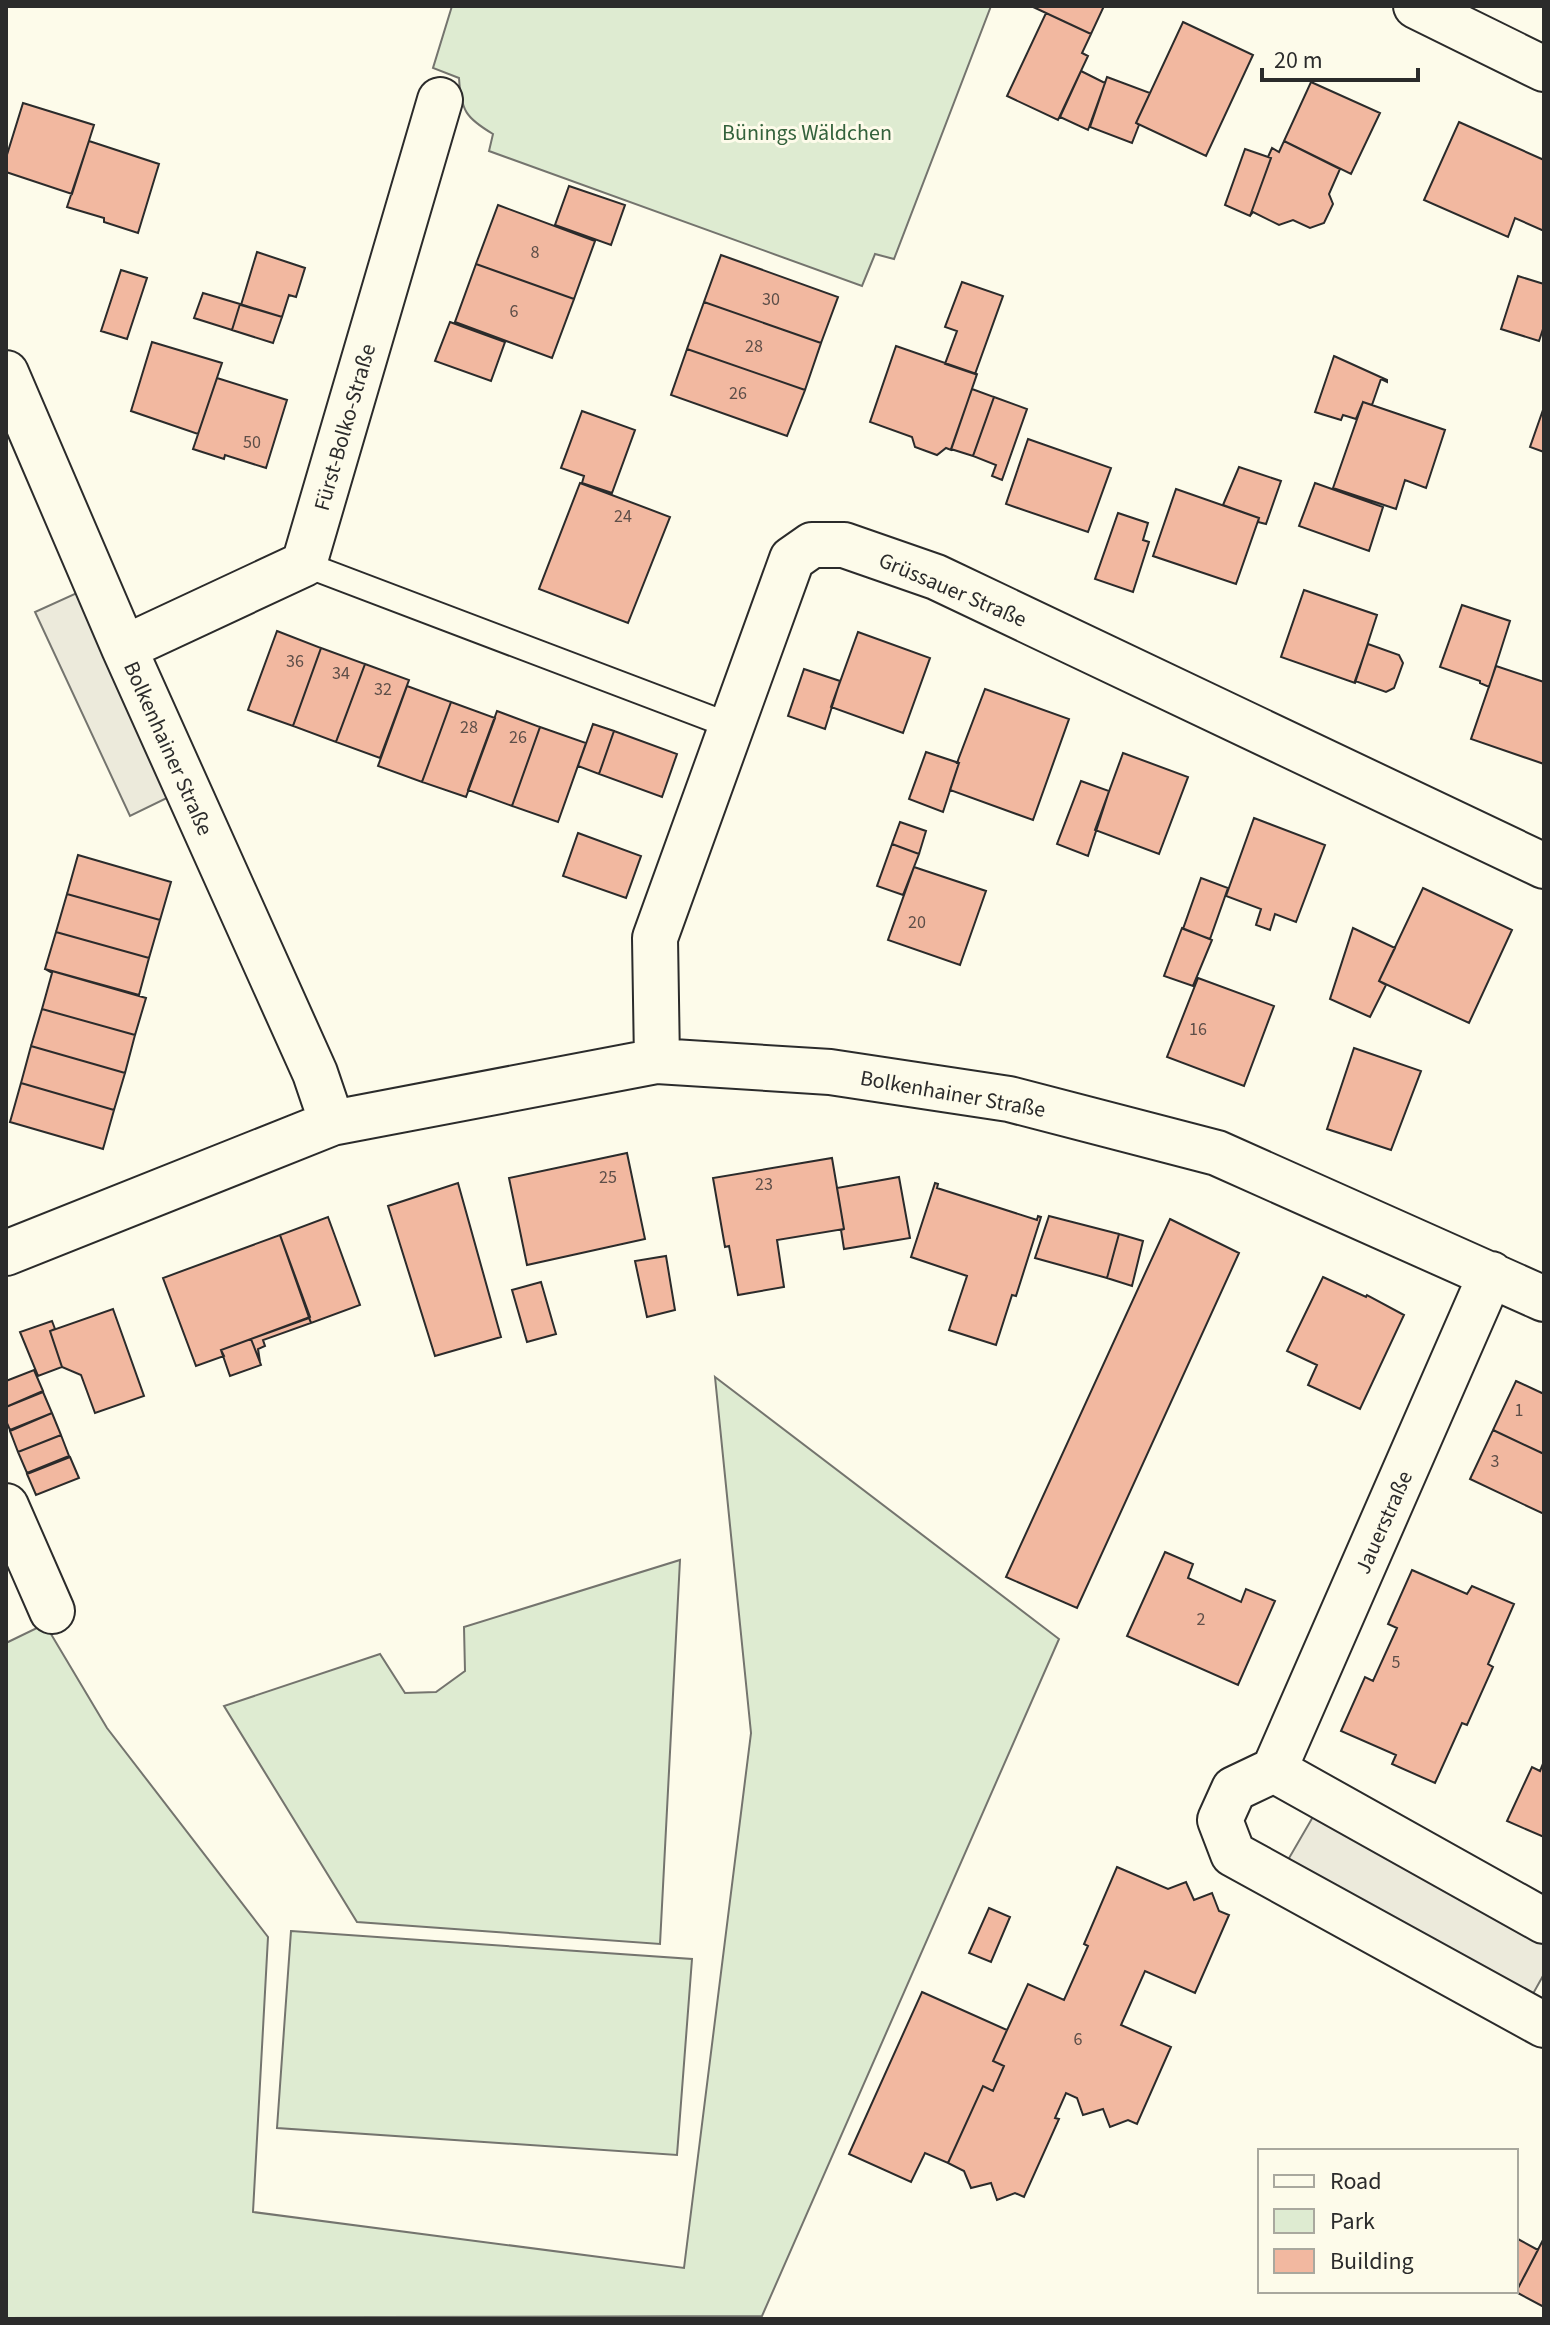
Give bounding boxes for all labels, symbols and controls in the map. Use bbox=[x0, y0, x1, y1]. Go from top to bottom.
scale bar bbox=[1262, 32, 1418, 82]
text: 20 m bbox=[1274, 43, 1323, 78]
park label: Bünings Wäldchen bbox=[722, 117, 892, 149]
house number: 8 bbox=[531, 240, 540, 265]
house number: 30 bbox=[762, 287, 780, 312]
house number: 6 bbox=[510, 299, 519, 324]
house number: 28 bbox=[745, 334, 763, 359]
street label: Fürst-Bolko-Straße bbox=[306, 340, 384, 515]
house number: 26 bbox=[729, 381, 747, 406]
house number: 50 bbox=[243, 430, 261, 455]
house number: 24 bbox=[614, 504, 632, 529]
street label: Grüssauer Straße bbox=[874, 544, 1032, 636]
house number: 36 bbox=[286, 649, 304, 674]
street label: Bolkenhainer Straße bbox=[115, 656, 221, 841]
house number: 34 bbox=[332, 661, 350, 686]
house number: 32 bbox=[374, 677, 392, 702]
house number: 28 bbox=[460, 715, 478, 740]
house number: 26 bbox=[509, 725, 527, 750]
house number: 20 bbox=[908, 910, 926, 935]
house number: 16 bbox=[1189, 1017, 1207, 1042]
street label: Bolkenhainer Straße bbox=[858, 1062, 1048, 1126]
house number: 25 bbox=[599, 1165, 617, 1190]
house number: 23 bbox=[755, 1172, 773, 1197]
house number: 1 bbox=[1515, 1398, 1523, 1423]
house number: 3 bbox=[1491, 1449, 1500, 1474]
street label: Jauerstraße bbox=[1347, 1466, 1421, 1579]
house number: 2 bbox=[1197, 1607, 1206, 1632]
house number: 5 bbox=[1392, 1650, 1401, 1675]
house number: 6 bbox=[1074, 2027, 1083, 2052]
legend bbox=[1258, 2149, 1518, 2293]
text: Road bbox=[1330, 2164, 1382, 2199]
text: Park bbox=[1330, 2204, 1375, 2239]
text: Building bbox=[1330, 2244, 1414, 2279]

